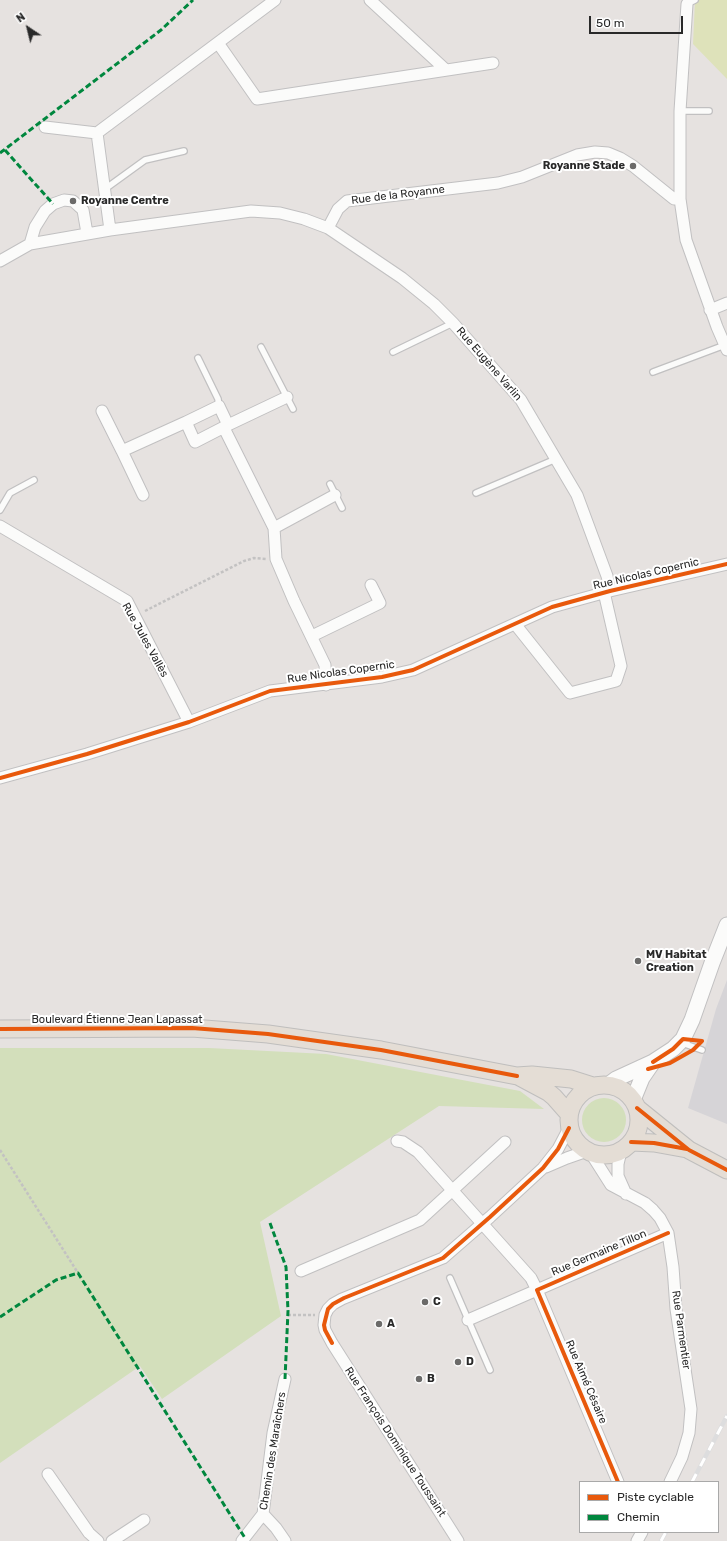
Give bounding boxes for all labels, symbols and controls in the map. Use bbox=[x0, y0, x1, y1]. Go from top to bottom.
north arrow bbox=[8, 8, 48, 48]
scale bar bbox=[591, 8, 685, 34]
text: N bbox=[14, 10, 28, 25]
text: 50 m bbox=[596, 16, 624, 30]
place label: Royanne Stade bbox=[543, 159, 625, 173]
marker: Royanne Stade bbox=[628, 161, 638, 171]
street label: Rue de la Royanne bbox=[350, 183, 446, 207]
place label: Royanne Centre bbox=[81, 194, 169, 208]
marker: Royanne Centre bbox=[68, 196, 78, 206]
street label: Rue Eugène Varlin bbox=[454, 325, 524, 403]
street label: Rue Nicolas Copernic bbox=[592, 555, 700, 593]
street label: Rue Jules Vallès bbox=[119, 600, 171, 680]
street label: Rue Nicolas Copernic bbox=[286, 658, 396, 686]
place label: MV Habitat Creation bbox=[646, 948, 707, 974]
marker: MV Habitat Creation bbox=[633, 956, 643, 966]
street label: Boulevard Étienne Jean Lapassat bbox=[31, 1013, 203, 1027]
street label: Rue Germaine Tillon bbox=[550, 1227, 648, 1279]
street label: Rue Parmentier bbox=[669, 1290, 693, 1370]
place label: C bbox=[433, 1295, 441, 1309]
marker: C bbox=[420, 1297, 430, 1307]
place label: A bbox=[387, 1317, 395, 1331]
marker: A bbox=[374, 1319, 384, 1329]
street label: Rue Aimé Césaire bbox=[562, 1338, 610, 1426]
place label: D bbox=[466, 1355, 474, 1369]
marker: D bbox=[453, 1357, 463, 1367]
street label: Rue François Dominique Toussaint bbox=[342, 1365, 448, 1519]
place label: B bbox=[427, 1372, 435, 1386]
marker: B bbox=[414, 1374, 424, 1384]
street label: Chemin des Maraîchers bbox=[257, 1391, 289, 1511]
legend bbox=[579, 1481, 719, 1533]
text: Piste cyclable bbox=[617, 1490, 694, 1504]
text: Chemin bbox=[617, 1510, 660, 1524]

